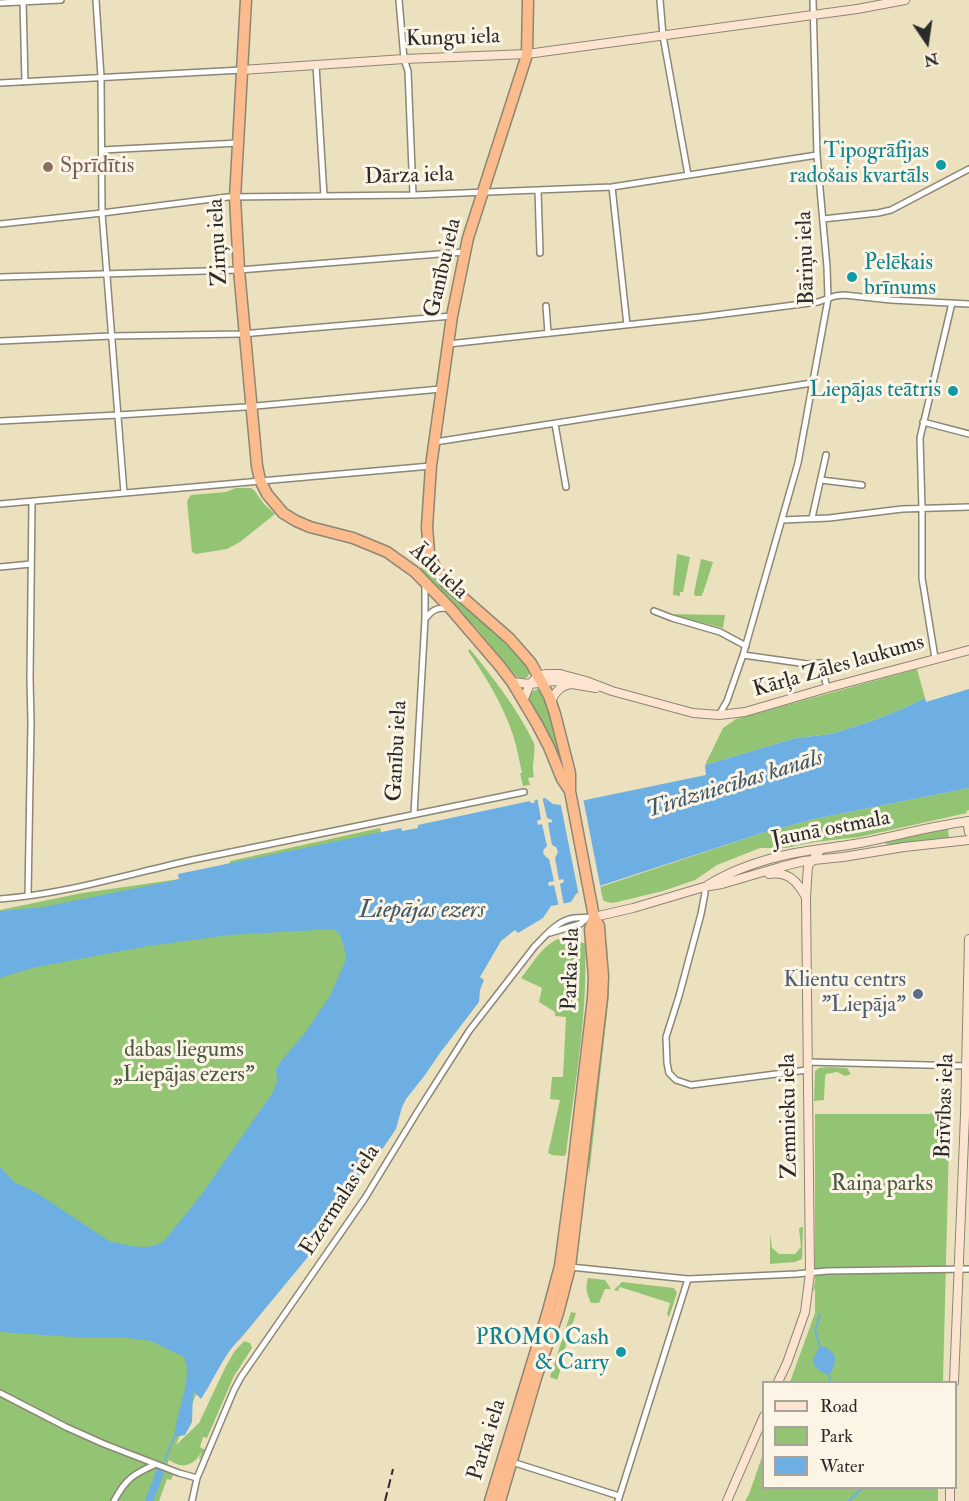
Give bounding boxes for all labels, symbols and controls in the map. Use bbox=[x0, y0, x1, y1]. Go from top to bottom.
north arrow bbox=[897, 12, 957, 72]
street label: Kungu iela bbox=[405, 24, 501, 54]
text: N bbox=[922, 48, 940, 71]
place label: Tipogrāfijas radošais kvartāls bbox=[789, 139, 929, 190]
place label: Sprīdītis bbox=[60, 154, 134, 180]
marker: Tipogrāfijas radošais kvartāls bbox=[934, 158, 948, 172]
marker: Sprīdītis bbox=[41, 160, 55, 174]
street label: Dārza iela bbox=[364, 162, 454, 192]
street label: Zirņu iela bbox=[204, 198, 234, 286]
street label: Bāriņu iela bbox=[792, 210, 822, 306]
street label: Ganību iela bbox=[420, 216, 468, 320]
place label: Pelēkais brīnums bbox=[864, 251, 936, 302]
marker: Pelēkais brīnums bbox=[845, 270, 859, 284]
place label: Liepājas teātris bbox=[810, 378, 941, 404]
marker: Liepājas teātris bbox=[946, 384, 960, 398]
street label: Ādu iela bbox=[403, 538, 473, 606]
street label: Kārļa Zāles laukums bbox=[750, 630, 928, 704]
street label: Ganību iela bbox=[382, 700, 414, 802]
water label: Tirdzniecības kanāls bbox=[643, 744, 827, 826]
street label: Jaunā ostmala bbox=[770, 806, 892, 854]
water label: Liepājas ezers bbox=[359, 898, 485, 926]
street label: Parka iela bbox=[557, 927, 587, 1011]
place label: Klientu centrs "Liepāja" bbox=[784, 968, 906, 1020]
marker: Klientu centrs "Liepāja" bbox=[911, 987, 925, 1001]
park label: dabas liegums „Liepājas ezers” bbox=[113, 1038, 255, 1090]
street label: Zemnieku iela bbox=[776, 1053, 804, 1179]
street label: Brīvības iela bbox=[931, 1053, 961, 1159]
street label: Ezermalas iela bbox=[295, 1141, 387, 1261]
park label: Raiņa parks bbox=[831, 1172, 933, 1198]
place label: PROMO Cash & Carry bbox=[476, 1326, 609, 1378]
marker: PROMO Cash & Carry bbox=[614, 1345, 628, 1359]
legend bbox=[762, 1381, 957, 1489]
text: Road bbox=[820, 1395, 858, 1418]
street label: Parka iela bbox=[463, 1396, 513, 1484]
text: Park bbox=[820, 1425, 853, 1448]
text: Water bbox=[820, 1455, 864, 1478]

